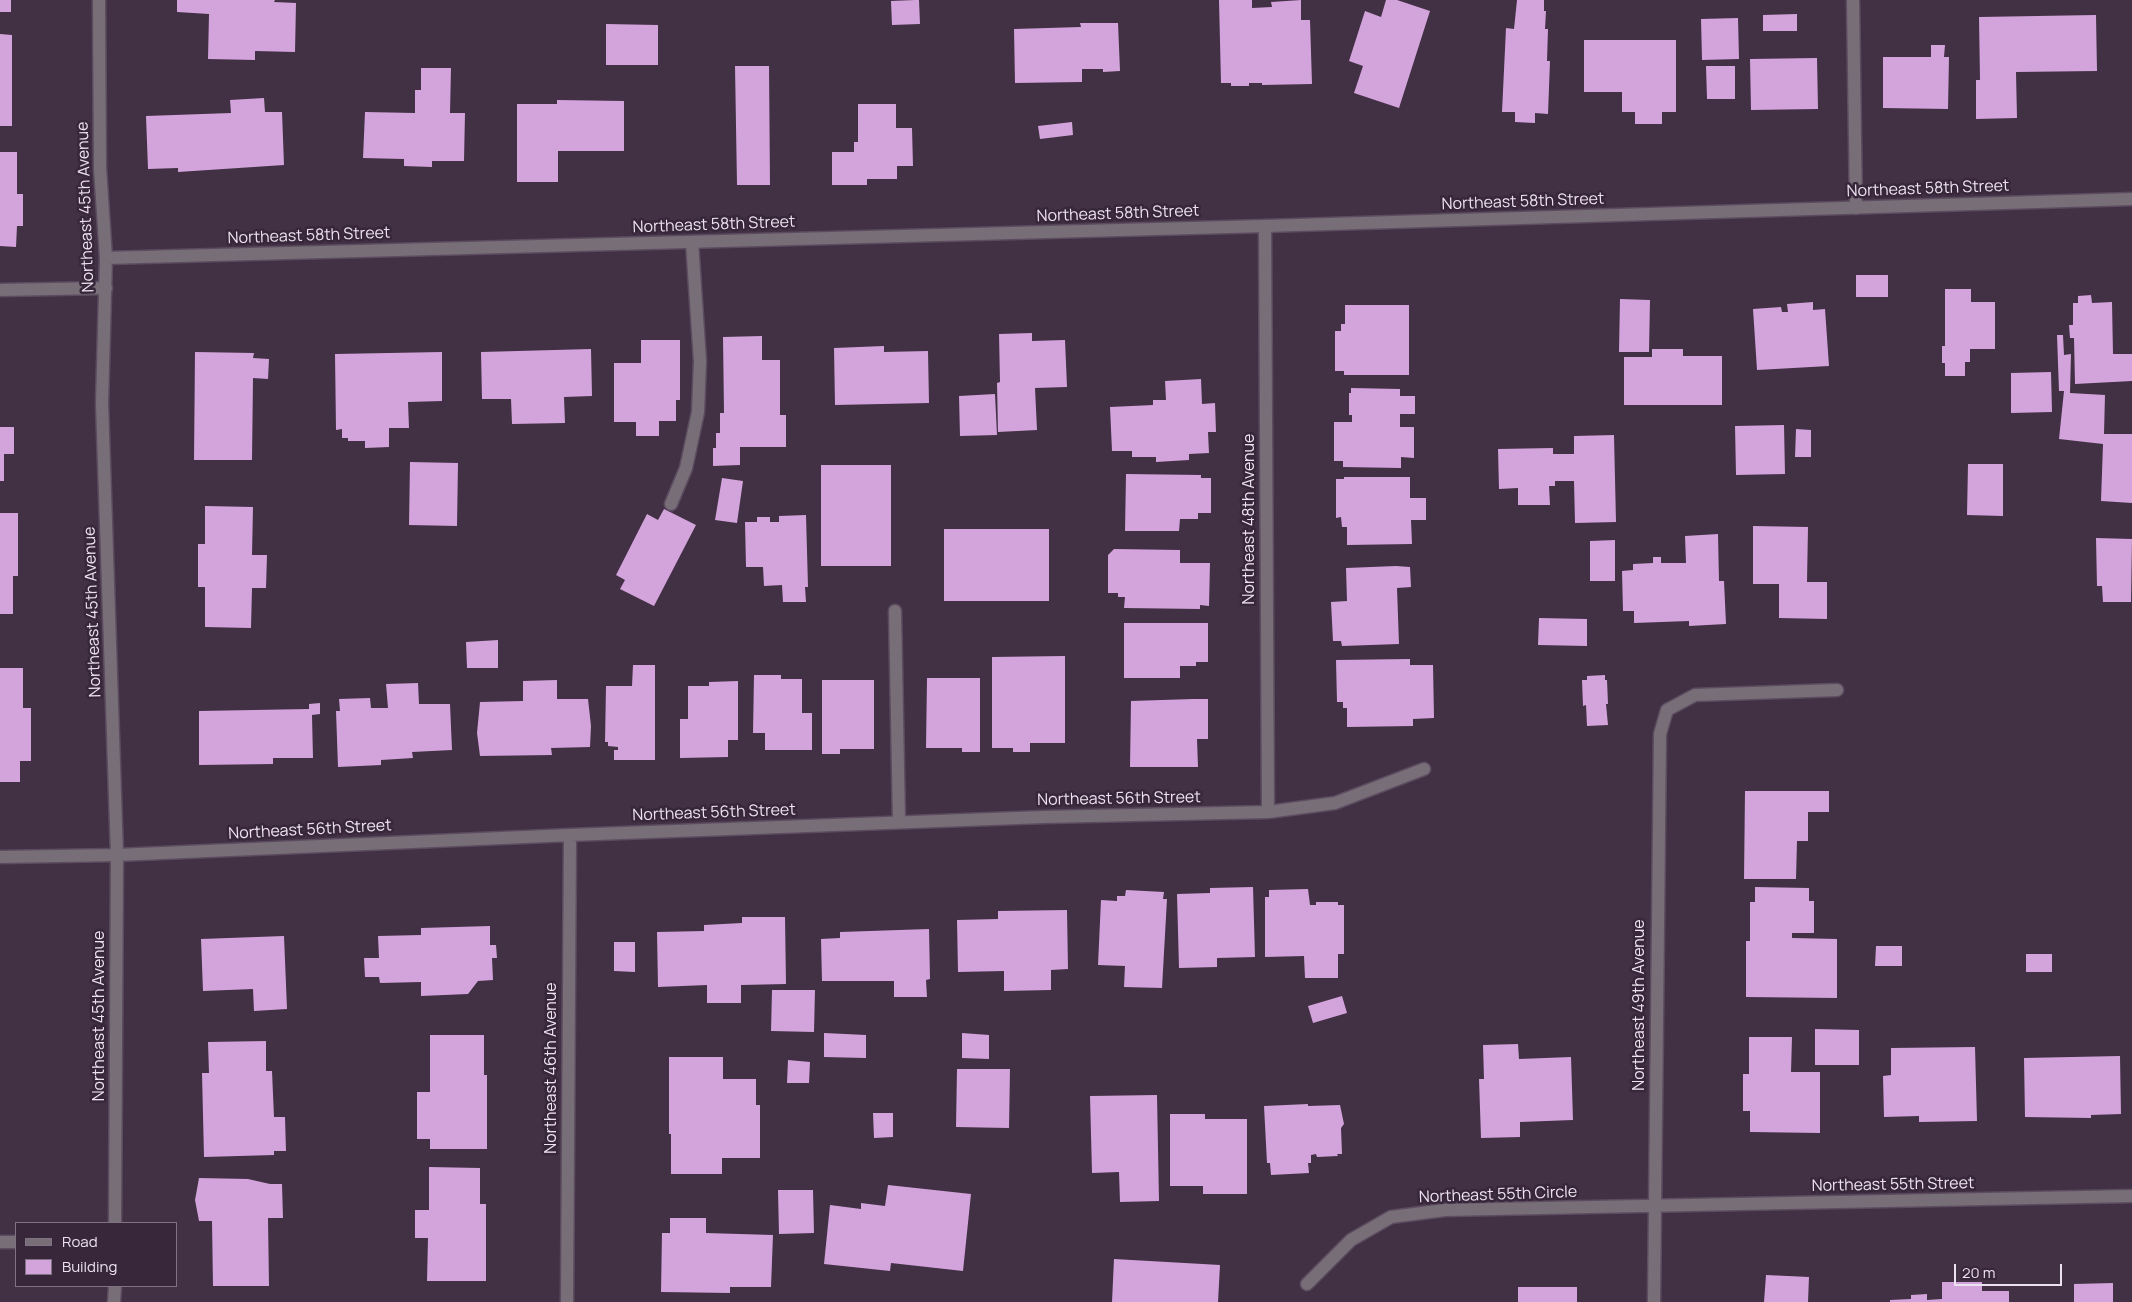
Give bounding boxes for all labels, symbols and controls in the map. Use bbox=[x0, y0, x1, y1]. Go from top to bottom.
street label: Northeast 45th Avenue bbox=[73, 121, 99, 293]
street label: Northeast 58th Street bbox=[1846, 177, 2010, 201]
street label: Northeast 58th Street bbox=[1441, 190, 1605, 214]
street label: Northeast 58th Street bbox=[1036, 202, 1200, 226]
street label: Northeast 58th Street bbox=[632, 213, 796, 237]
street label: Northeast 58th Street bbox=[227, 224, 391, 248]
street label: Northeast 48th Avenue bbox=[1240, 434, 1260, 604]
street label: Northeast 45th Avenue bbox=[80, 526, 106, 698]
street label: Northeast 56th Street bbox=[1037, 788, 1201, 810]
street label: Northeast 56th Street bbox=[632, 801, 796, 825]
street label: Northeast 56th Street bbox=[228, 816, 392, 844]
street label: Northeast 49th Avenue bbox=[1630, 919, 1650, 1091]
street label: Northeast 45th Avenue bbox=[90, 931, 110, 1101]
street label: Northeast 46th Avenue bbox=[542, 982, 562, 1154]
street label: Northeast 55th Street bbox=[1811, 1174, 1975, 1196]
street label: Northeast 55th Circle bbox=[1419, 1183, 1577, 1207]
legend bbox=[15, 1222, 178, 1287]
text: Road bbox=[62, 1231, 98, 1252]
scale bar bbox=[1957, 1254, 2064, 1286]
text: Building bbox=[62, 1256, 117, 1277]
text: 20 m bbox=[1962, 1262, 1995, 1283]

